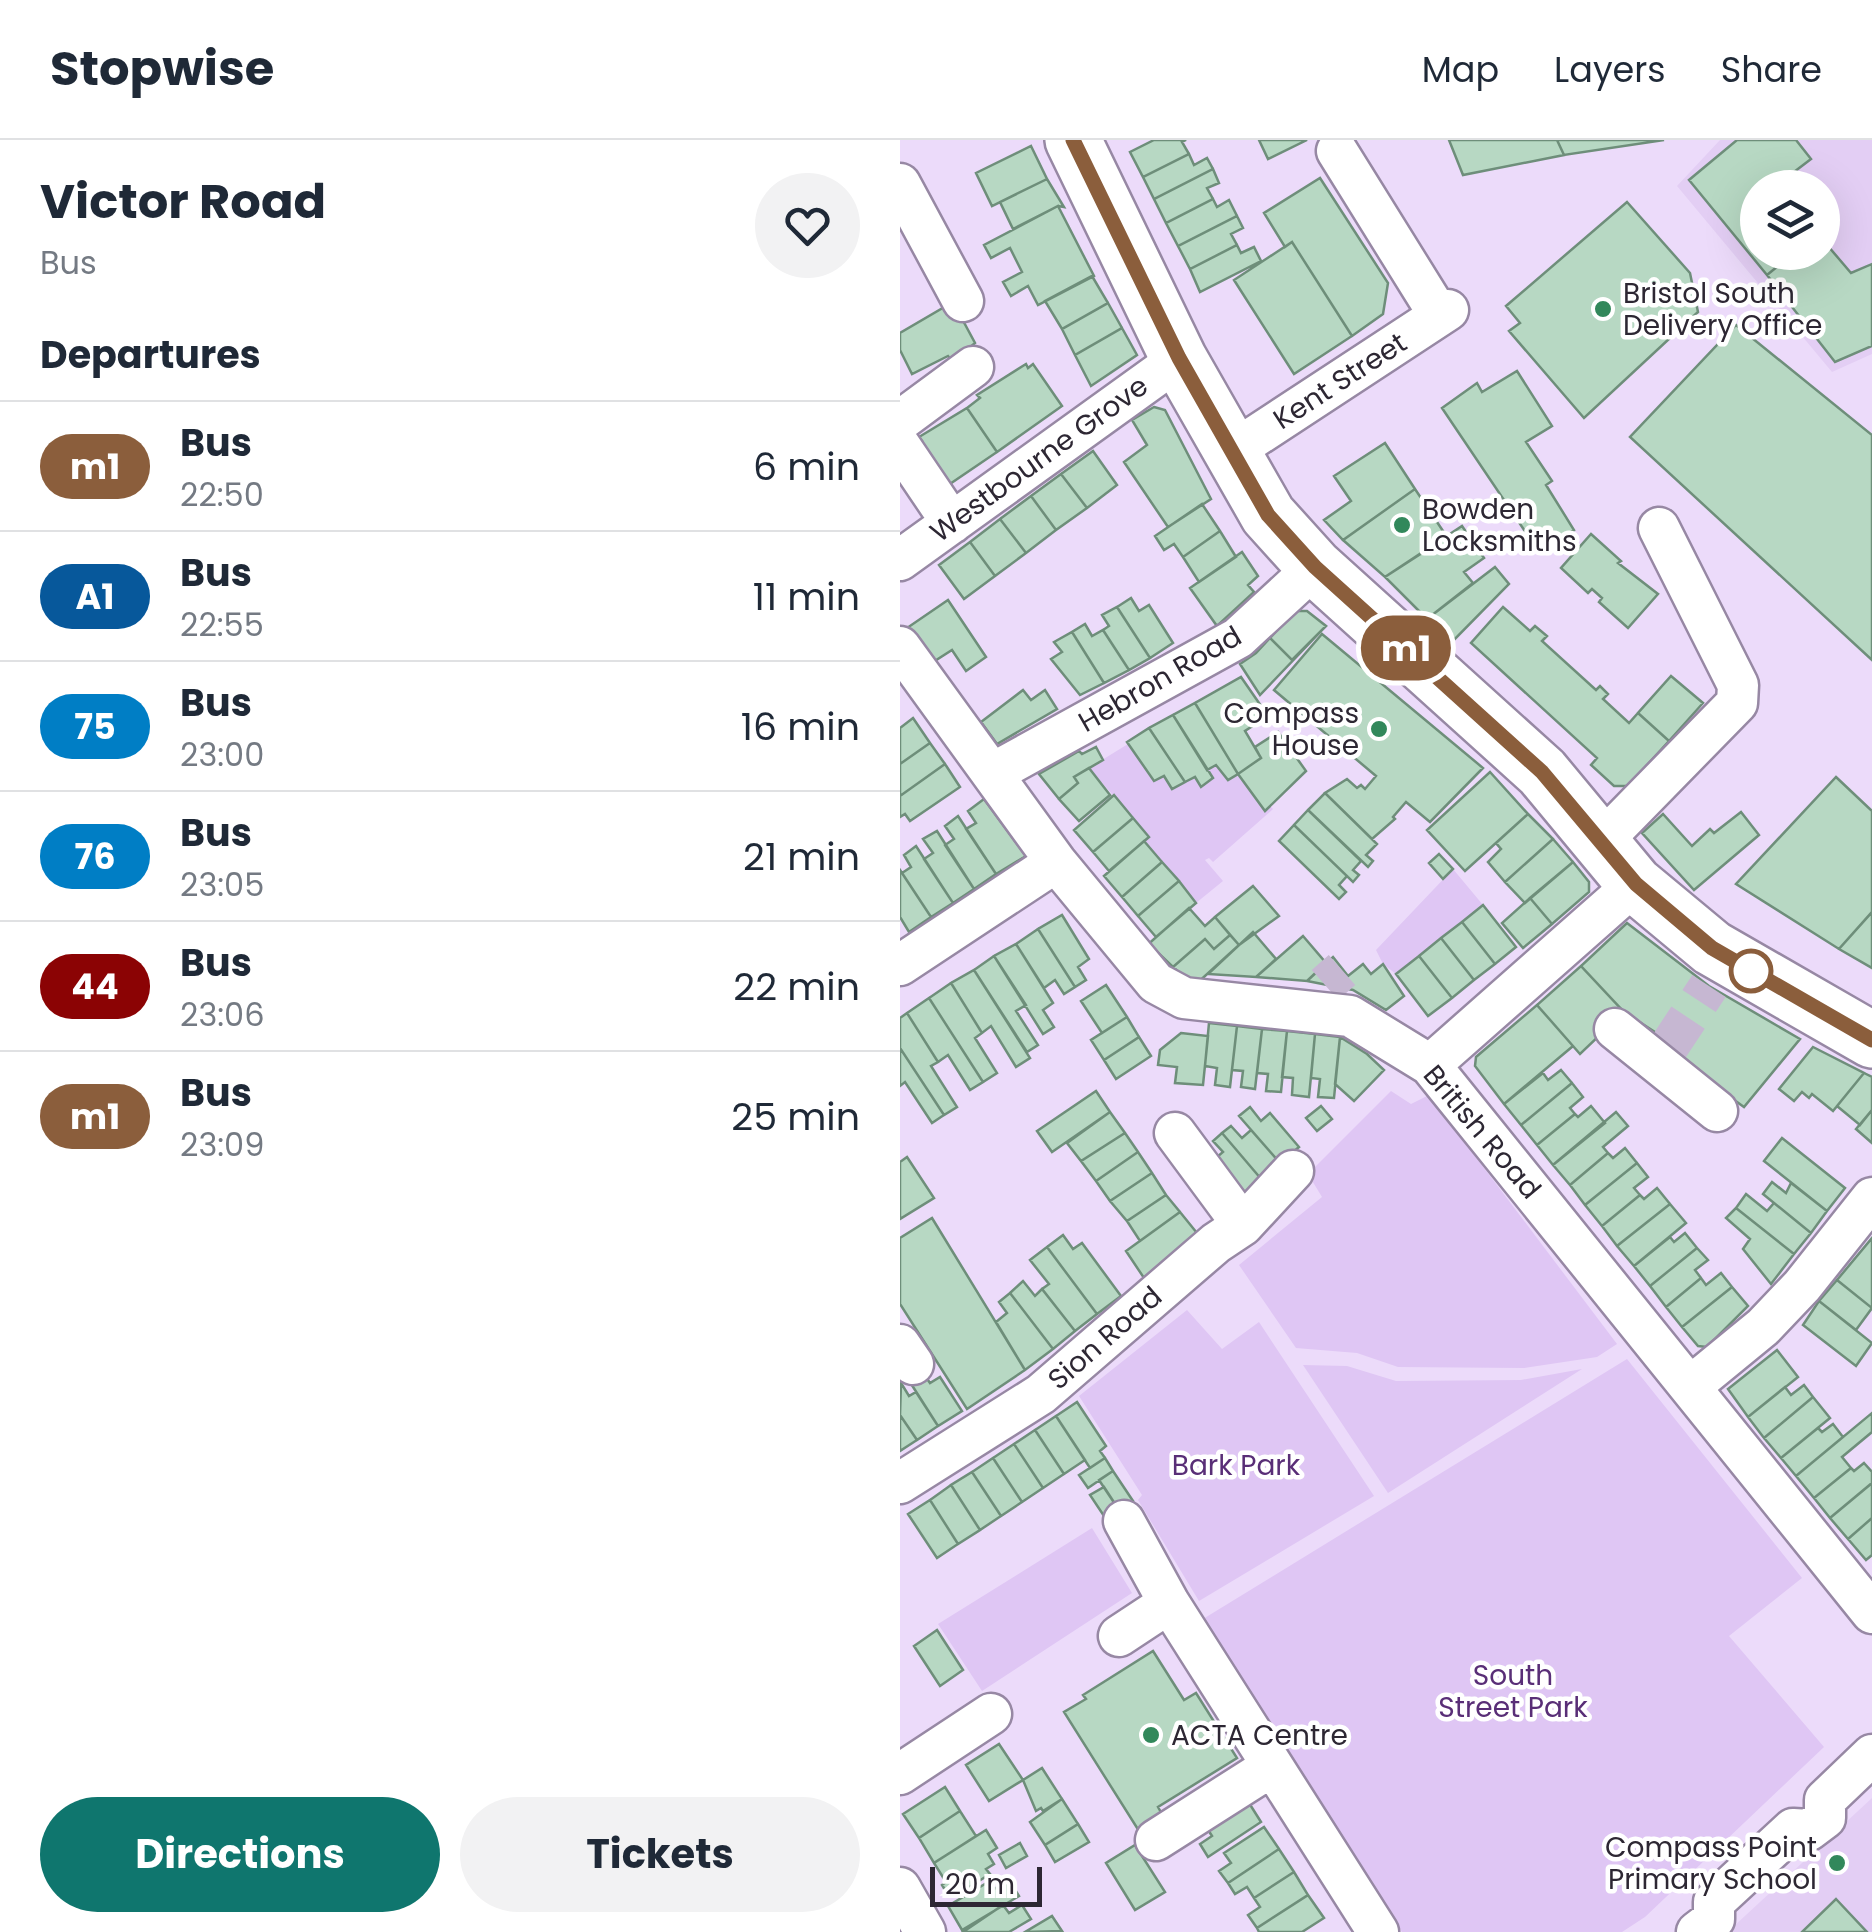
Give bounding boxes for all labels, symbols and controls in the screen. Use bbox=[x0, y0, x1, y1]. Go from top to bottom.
text: Stopwise bbox=[50, 35, 274, 102]
text: Map bbox=[1422, 45, 1499, 94]
text: Layers bbox=[1554, 45, 1666, 94]
text: Share bbox=[1721, 45, 1822, 94]
text: Victor Road bbox=[40, 168, 326, 235]
map controls bbox=[1740, 170, 1840, 270]
button: layers bbox=[1740, 170, 1840, 270]
button: heart bbox=[755, 173, 860, 278]
text: Bus bbox=[40, 240, 97, 285]
place label: Bristol South Delivery Office bbox=[1623, 274, 1822, 345]
marker: Bristol South Delivery Office bbox=[1592, 298, 1614, 320]
street label: Kent Street bbox=[1266, 323, 1414, 439]
text: Departures bbox=[40, 328, 261, 381]
street label: Westbourne Grove bbox=[922, 367, 1156, 551]
text: Bus bbox=[180, 416, 252, 469]
text: 6 min bbox=[753, 440, 860, 493]
text: m1 bbox=[70, 442, 120, 491]
text: 22:50 bbox=[180, 472, 264, 517]
place label: Bowden Locksmiths bbox=[1422, 490, 1577, 561]
marker: Bowden Locksmiths bbox=[1391, 514, 1413, 536]
text: Bus bbox=[180, 546, 252, 599]
text: 11 min bbox=[753, 570, 860, 623]
text: A1 bbox=[76, 572, 114, 621]
text: 22:55 bbox=[180, 602, 264, 647]
line badge: m1 bbox=[1361, 616, 1451, 680]
street label: Hebron Road bbox=[1071, 617, 1249, 741]
text: m1 bbox=[1381, 624, 1431, 673]
text: Bus bbox=[180, 676, 252, 729]
place label: Compass House bbox=[1224, 694, 1359, 765]
text: 16 min bbox=[741, 700, 860, 753]
text: 75 bbox=[74, 702, 116, 751]
marker: Compass House bbox=[1368, 718, 1390, 740]
text: 23:00 bbox=[180, 732, 264, 777]
text: Bus bbox=[180, 806, 252, 859]
text: 21 min bbox=[743, 830, 860, 883]
text: 76 bbox=[74, 832, 116, 881]
text: 23:05 bbox=[180, 862, 264, 907]
text: Bus bbox=[180, 936, 252, 989]
unlabelled marker bbox=[1730, 950, 1772, 992]
text: 22 min bbox=[733, 960, 860, 1013]
text: 44 bbox=[71, 962, 119, 1011]
text: 23:06 bbox=[180, 992, 264, 1037]
street label: British Road bbox=[1414, 1057, 1550, 1207]
text: Bus bbox=[180, 1066, 252, 1119]
text: 25 min bbox=[731, 1090, 860, 1143]
text: m1 bbox=[70, 1092, 120, 1141]
text: 23:09 bbox=[180, 1122, 264, 1167]
street label: Sion Road bbox=[1040, 1278, 1170, 1398]
park label: Bark Park bbox=[1172, 1446, 1301, 1485]
park label: South Street Park bbox=[1438, 1656, 1588, 1727]
place label: ACTA Centre bbox=[1171, 1716, 1348, 1755]
marker: ACTA Centre bbox=[1140, 1724, 1162, 1746]
button: Directions bbox=[40, 1797, 440, 1912]
button: Tickets bbox=[460, 1797, 860, 1912]
place label: Compass Point Primary School bbox=[1605, 1828, 1817, 1899]
marker: Compass Point Primary School bbox=[1826, 1852, 1848, 1874]
scale bar bbox=[930, 1862, 1042, 1906]
text: 20 m bbox=[945, 1865, 1015, 1904]

